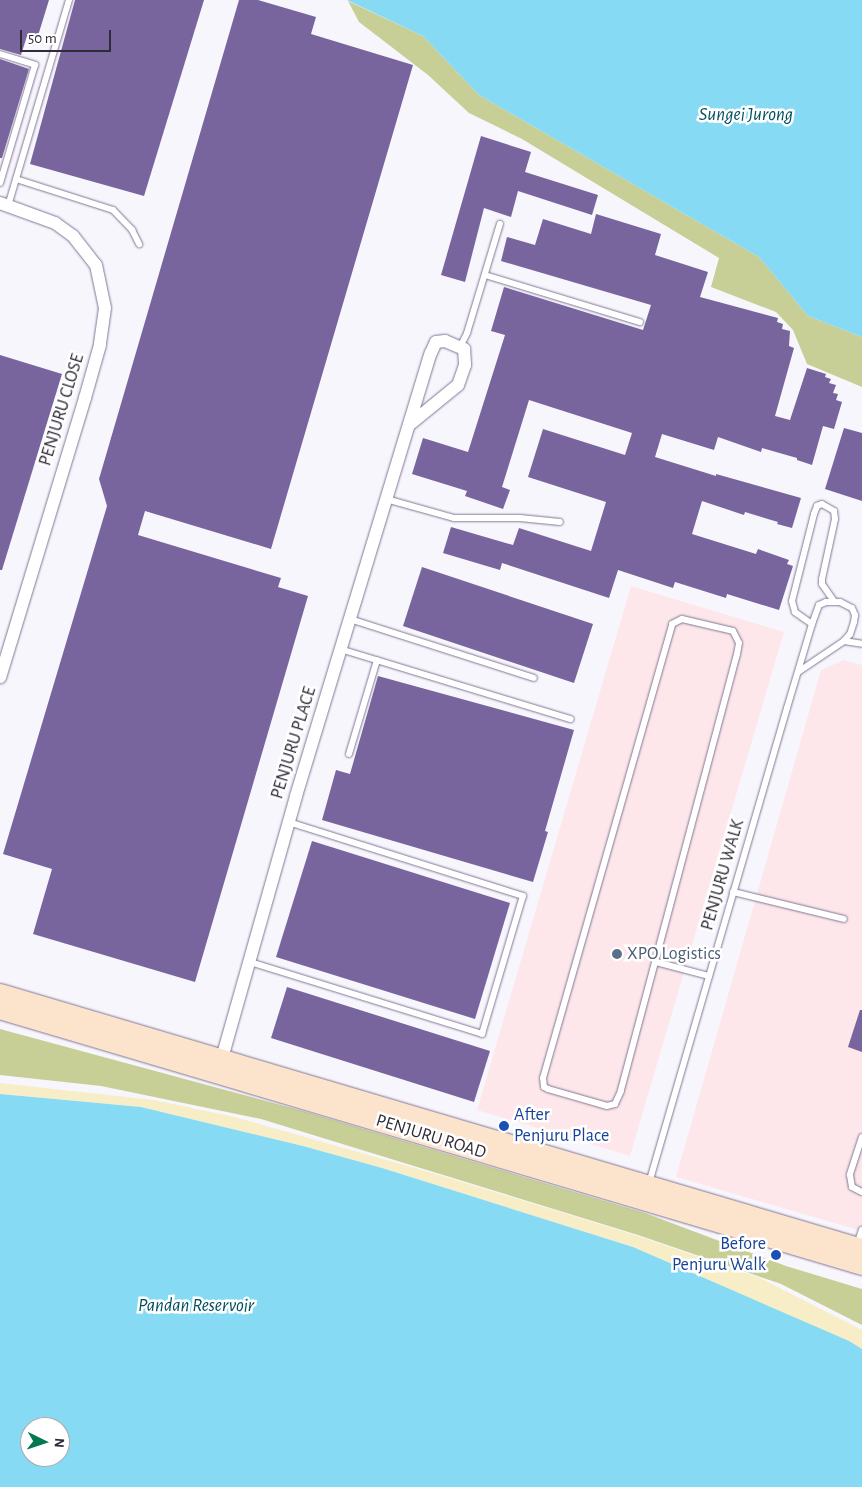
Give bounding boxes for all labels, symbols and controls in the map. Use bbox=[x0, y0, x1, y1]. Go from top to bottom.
scale bar bbox=[22, 20, 114, 52]
text: 50 m bbox=[28, 31, 57, 46]
water label: Sungei Jurong bbox=[699, 104, 793, 126]
street label: PENJURU CLOSE bbox=[35, 351, 89, 469]
street label: PENJURU PLACE bbox=[267, 684, 321, 802]
street label: PENJURU WALK bbox=[697, 817, 749, 933]
place label: XPO Logistics bbox=[627, 943, 721, 965]
marker: XPO Logistics bbox=[611, 948, 623, 960]
place label: After Penjuru Place bbox=[514, 1105, 609, 1148]
street label: PENJURU ROAD bbox=[373, 1110, 489, 1164]
marker: After Penjuru Place bbox=[498, 1120, 510, 1132]
place label: Before Penjuru Walk bbox=[672, 1234, 766, 1276]
marker: Before Penjuru Walk bbox=[770, 1249, 782, 1261]
water label: Pandan Reservoir bbox=[138, 1295, 254, 1317]
north arrow bbox=[20, 1417, 70, 1467]
text: N bbox=[52, 1438, 66, 1448]

